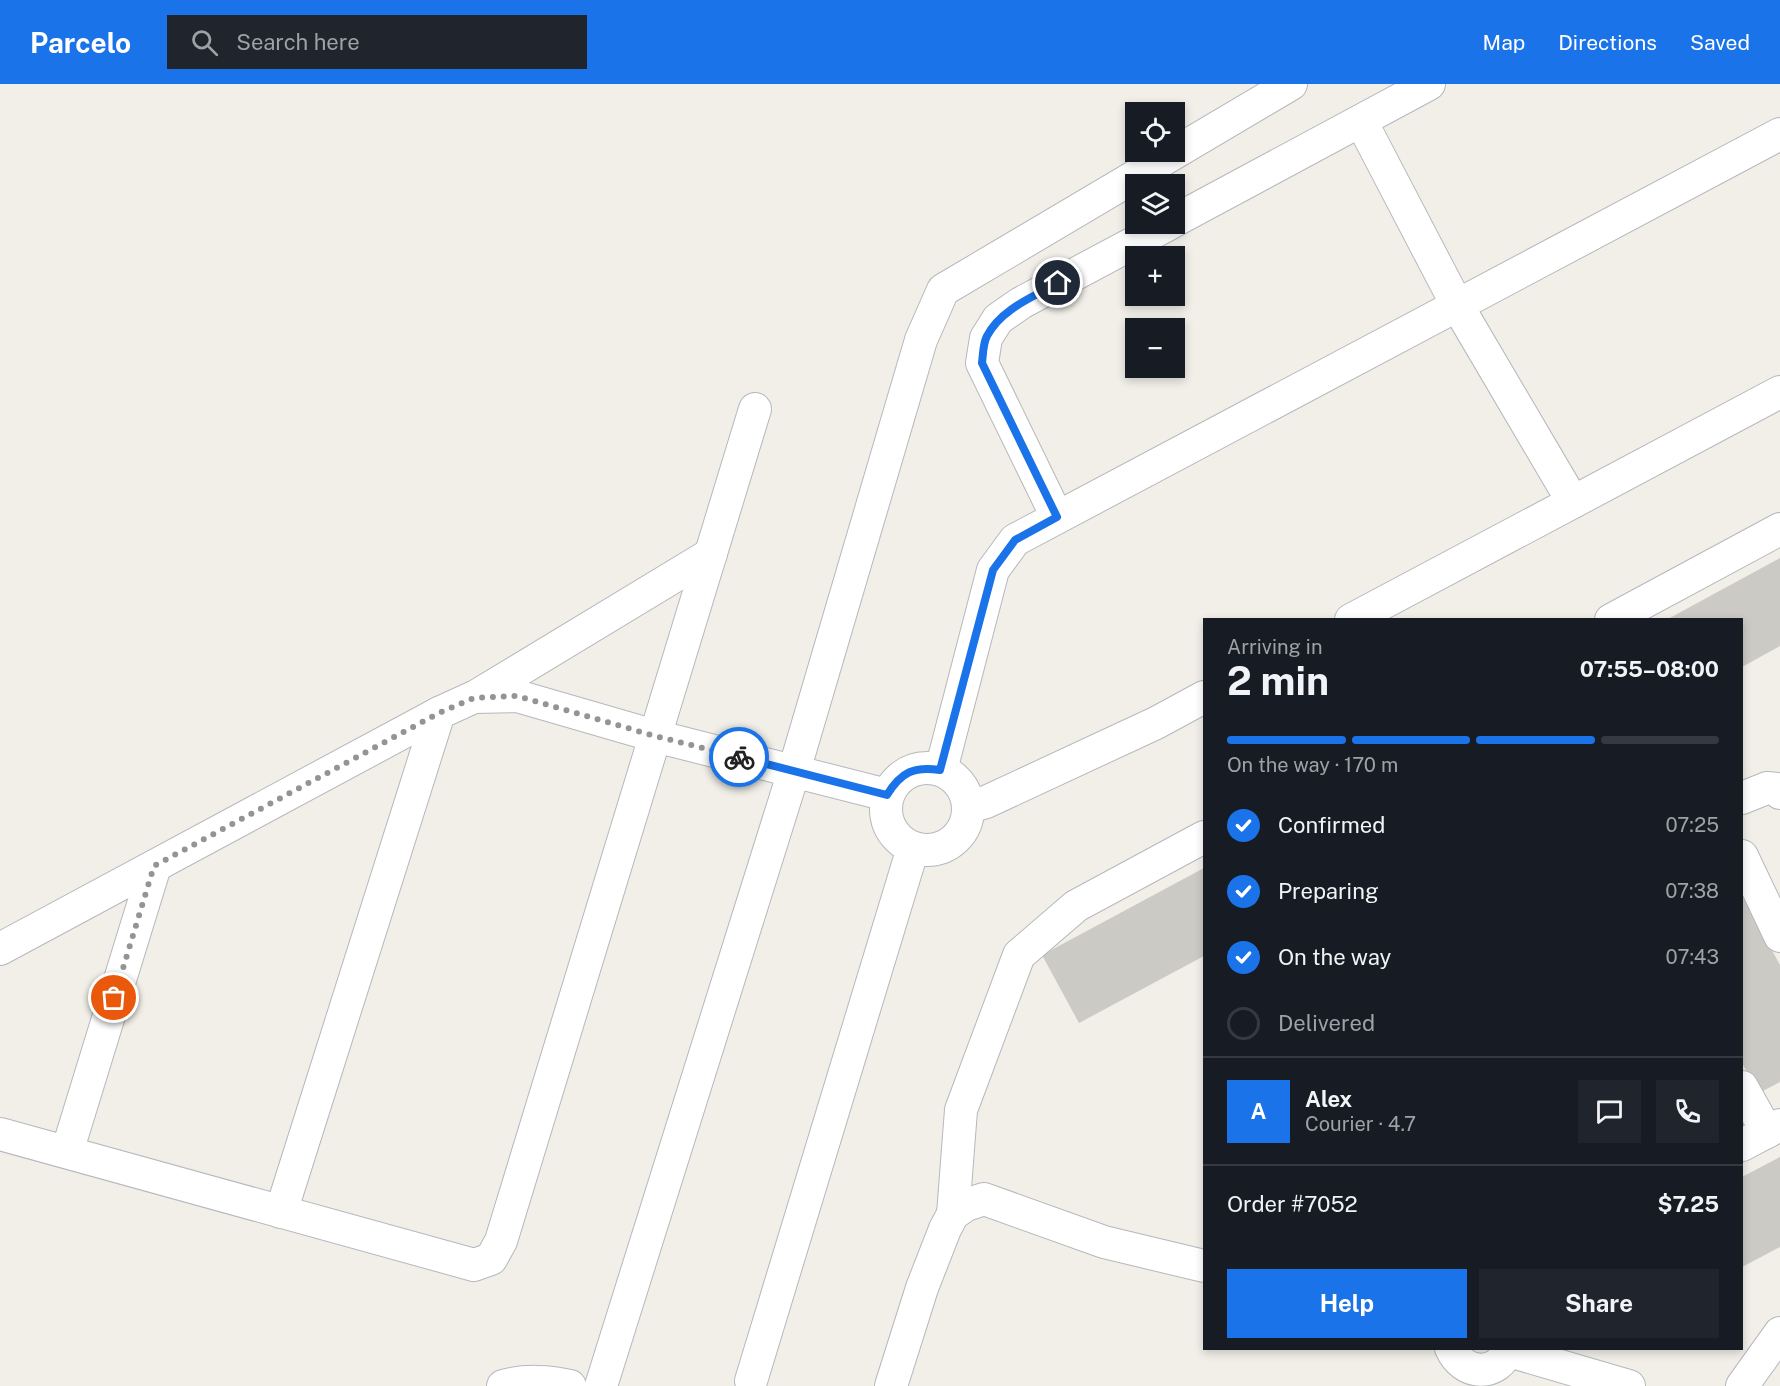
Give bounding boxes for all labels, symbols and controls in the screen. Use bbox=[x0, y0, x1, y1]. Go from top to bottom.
search box bbox=[167, 15, 587, 69]
text: Parcelo bbox=[30, 26, 131, 59]
icon: search bbox=[188, 26, 221, 59]
text: Search here bbox=[236, 29, 360, 55]
text: Map bbox=[1483, 30, 1525, 55]
text: Directions bbox=[1558, 30, 1657, 55]
text: Saved bbox=[1690, 30, 1750, 55]
map controls bbox=[1125, 102, 1185, 378]
button: locate bbox=[1125, 102, 1185, 162]
button: layers bbox=[1125, 174, 1185, 234]
button: + bbox=[1125, 246, 1185, 306]
pin bbox=[1032, 257, 1083, 308]
icon: home bbox=[1041, 266, 1074, 299]
button: − bbox=[1125, 318, 1185, 378]
text: Arriving in bbox=[1227, 635, 1322, 659]
text: 07:55–08:00 bbox=[1580, 656, 1719, 682]
text: 2 min bbox=[1227, 658, 1329, 704]
courier bbox=[709, 727, 769, 787]
icon: bike bbox=[723, 741, 756, 774]
text: On the way · 170 m bbox=[1227, 753, 1398, 777]
icon: check bbox=[1227, 809, 1260, 842]
text: Confirmed bbox=[1278, 812, 1385, 838]
text: 07:25 bbox=[1665, 813, 1719, 837]
icon: check bbox=[1227, 875, 1260, 908]
text: Preparing bbox=[1278, 878, 1379, 904]
text: 07:38 bbox=[1665, 879, 1719, 903]
icon: check bbox=[1227, 941, 1260, 974]
text: On the way bbox=[1278, 944, 1391, 970]
text: 07:43 bbox=[1666, 945, 1719, 969]
pin bbox=[88, 972, 139, 1023]
icon: bag bbox=[97, 981, 130, 1014]
text: Delivered bbox=[1278, 1010, 1375, 1036]
button: chat bbox=[1578, 1080, 1641, 1143]
button: phone bbox=[1656, 1080, 1719, 1143]
text: Alex bbox=[1305, 1086, 1352, 1112]
text: A bbox=[1251, 1098, 1266, 1124]
text: Courier · 4.7 bbox=[1305, 1112, 1416, 1136]
text: Order #7052 bbox=[1227, 1191, 1358, 1217]
text: $7.25 bbox=[1658, 1191, 1719, 1217]
button: Help bbox=[1227, 1269, 1467, 1338]
button: Share bbox=[1479, 1269, 1719, 1338]

